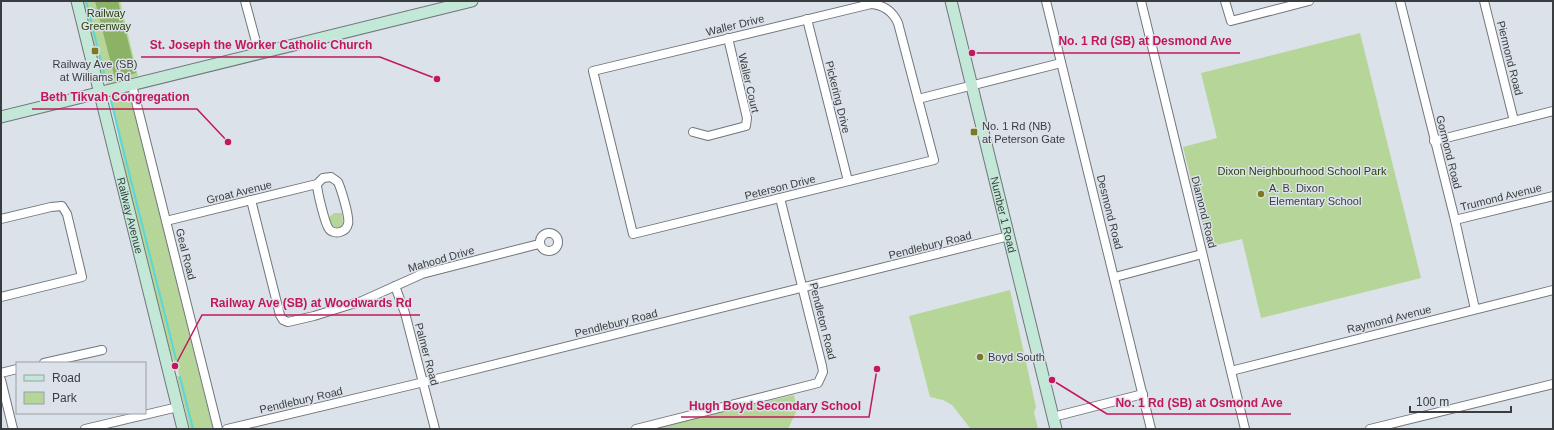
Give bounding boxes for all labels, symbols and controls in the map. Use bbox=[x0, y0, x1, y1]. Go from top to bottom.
park label: Railway Greenway bbox=[81, 7, 132, 32]
street label: Waller Drive bbox=[705, 12, 765, 38]
street label: Piermond Road bbox=[1495, 19, 1525, 97]
callout: No. 1 Rd (SB) at Desmond Ave bbox=[1050, 29, 1240, 53]
callout: St. Joseph the Worker Catholic Church bbox=[141, 33, 380, 57]
text: No. 1 Rd (SB) at Desmond Ave bbox=[1058, 34, 1232, 48]
text: St. Joseph the Worker Catholic Church bbox=[150, 38, 372, 52]
marker: Railway Ave (SB) at Williams Rd bbox=[90, 46, 100, 56]
street label: Waller Court bbox=[736, 52, 762, 114]
place label: Railway Ave (SB) at Williams Rd bbox=[53, 58, 137, 83]
street label: Pickering Drive bbox=[823, 60, 853, 134]
callout: Beth Tikvah Congregation bbox=[32, 85, 197, 109]
text: Beth Tikvah Congregation bbox=[40, 90, 190, 104]
street label: Gormond Road bbox=[1434, 114, 1464, 190]
place label: No. 1 Rd (NB) at Peterson Gate bbox=[982, 120, 1065, 145]
marker: No. 1 Rd (NB) at Peterson Gate bbox=[969, 127, 979, 137]
park label: Dixon Neighbourhood School Park bbox=[1218, 165, 1387, 177]
street label: Peterson Drive bbox=[743, 172, 817, 202]
street label: Desmond Road bbox=[1095, 173, 1125, 251]
street label: Number 1 Road bbox=[988, 175, 1019, 254]
street label: Diamond Road bbox=[1189, 175, 1219, 249]
street label: Railway Avenue bbox=[115, 176, 145, 255]
street label: Groat Avenue bbox=[205, 178, 273, 206]
street label: Trumond Avenue bbox=[1459, 181, 1543, 213]
place label: A. B. Dixon Elementary School bbox=[1269, 182, 1361, 207]
marker: A. B. Dixon Elementary School bbox=[1256, 189, 1266, 199]
street label: Geal Road bbox=[174, 227, 198, 281]
street label: Pendlebury Road bbox=[887, 229, 973, 261]
street label: Mahood Drive bbox=[406, 244, 476, 274]
street label: Pendleton Road bbox=[808, 281, 838, 361]
callout: Railway Ave (SB) at Woodwards Rd bbox=[202, 291, 420, 315]
text: Railway Ave (SB) at Woodwards Rd bbox=[210, 296, 412, 310]
street label: Raymond Avenue bbox=[1346, 303, 1432, 335]
street label: Pendlebury Road bbox=[573, 307, 659, 339]
street label: Palmer Road bbox=[413, 321, 441, 387]
place label: Boyd South bbox=[988, 351, 1045, 363]
marker: Boyd South bbox=[975, 352, 985, 362]
legend bbox=[16, 362, 146, 414]
text: Road bbox=[52, 371, 81, 385]
street label: Pendlebury Road bbox=[258, 385, 344, 415]
scale bar bbox=[1410, 388, 1511, 414]
callout: No. 1 Rd (SB) at Osmond Ave bbox=[1107, 390, 1291, 414]
text: Park bbox=[52, 391, 78, 405]
callout: Hugh Boyd Secondary School bbox=[681, 393, 869, 417]
text: 100 m bbox=[1416, 395, 1449, 409]
text: No. 1 Rd (SB) at Osmond Ave bbox=[1115, 396, 1283, 410]
text: Hugh Boyd Secondary School bbox=[689, 399, 861, 413]

